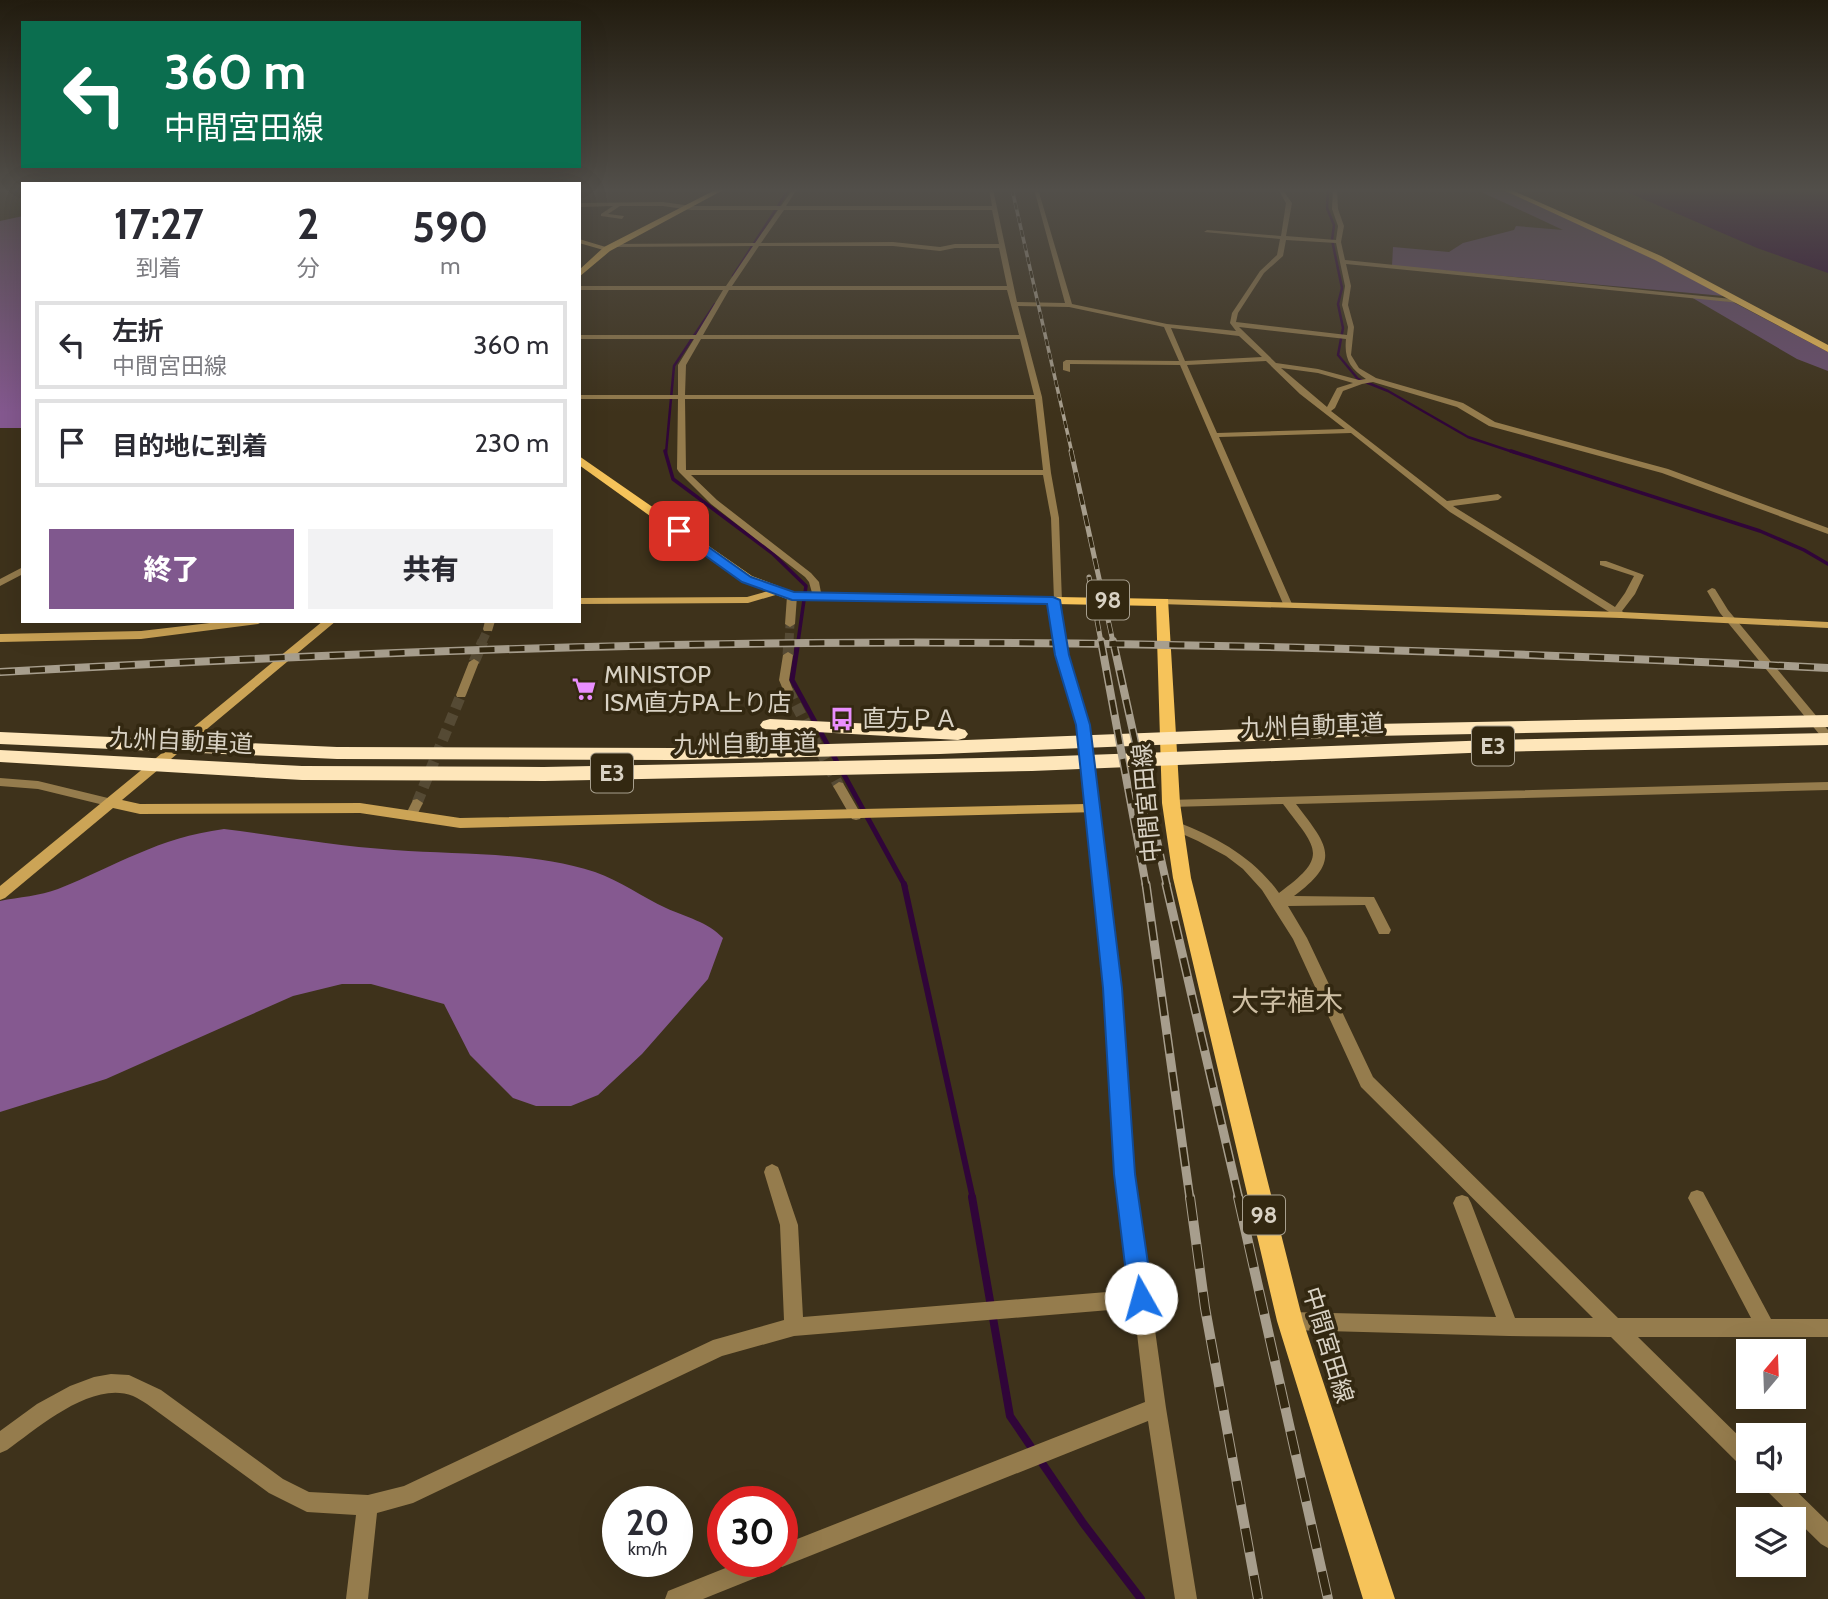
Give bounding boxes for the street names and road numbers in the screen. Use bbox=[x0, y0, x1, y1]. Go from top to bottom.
road number: 98 bbox=[1087, 580, 1129, 620]
street label: 九州自動車道 bbox=[1240, 708, 1384, 743]
street label: 九州自動車道 bbox=[108, 722, 254, 759]
road number: E3 bbox=[1472, 726, 1514, 766]
street label: 九州自動車道 bbox=[673, 728, 817, 759]
street label: 中間宮田線 bbox=[1127, 742, 1166, 864]
road number: E3 bbox=[591, 754, 633, 792]
road number: 98 bbox=[1243, 1196, 1285, 1234]
street label: 中間宮田線 bbox=[1297, 1283, 1360, 1406]

